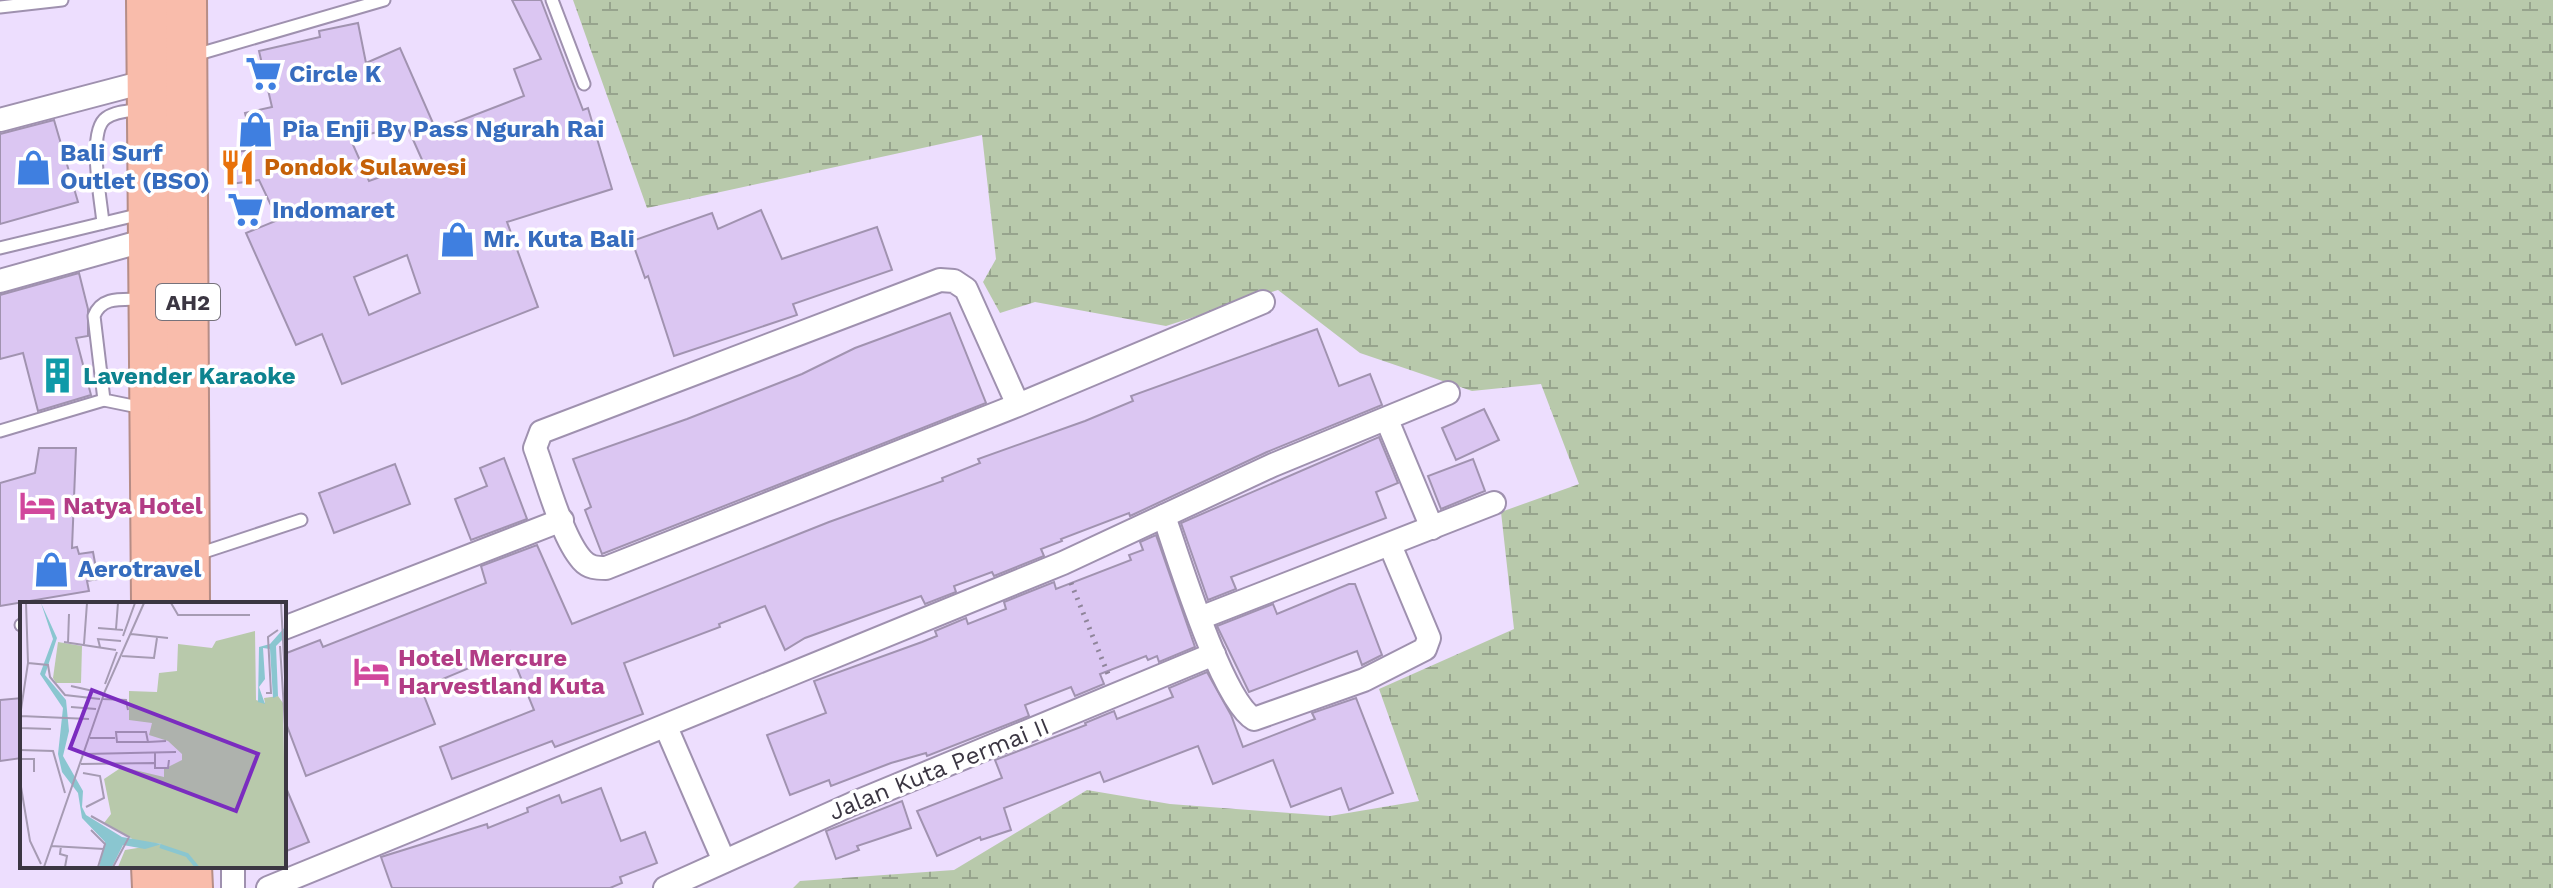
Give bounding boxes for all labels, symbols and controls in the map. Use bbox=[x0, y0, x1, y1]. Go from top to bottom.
supermarket icon: Circle K bbox=[244, 55, 282, 93]
place label: Circle K bbox=[289, 60, 382, 88]
shop icon: Pia Enji By Pass Ngurah Rai bbox=[237, 110, 275, 148]
place label: Pia Enji By Pass Ngurah Rai bbox=[282, 115, 604, 143]
place label: Bali Surf Outlet (BSO) bbox=[60, 139, 210, 195]
shop icon: Bali Surf Outlet (BSO) bbox=[15, 148, 53, 186]
restaurant icon: Pondok Sulawesi bbox=[219, 148, 257, 186]
place label: Pondok Sulawesi bbox=[264, 153, 467, 181]
supermarket icon: Indomaret bbox=[227, 191, 265, 229]
place label: Indomaret bbox=[272, 196, 395, 224]
shop icon: Mr. Kuta Bali bbox=[438, 220, 476, 258]
place label: Mr. Kuta Bali bbox=[483, 225, 635, 253]
road number: AH2 bbox=[156, 284, 220, 320]
building icon: Lavender Karaoke bbox=[38, 357, 76, 395]
place label: Lavender Karaoke bbox=[83, 362, 296, 390]
hotel icon: Natya Hotel bbox=[18, 487, 56, 525]
place label: Natya Hotel bbox=[63, 492, 203, 520]
shop icon: Aerotravel bbox=[33, 550, 71, 588]
place label: Aerotravel bbox=[78, 555, 201, 583]
inset map bbox=[20, 602, 286, 868]
place label: Hotel Mercure Harvestland Kuta bbox=[398, 644, 605, 700]
hotel icon: Hotel Mercure Harvestland Kuta bbox=[353, 653, 391, 691]
street label: Jalan Kuta Permai II bbox=[825, 712, 1053, 826]

